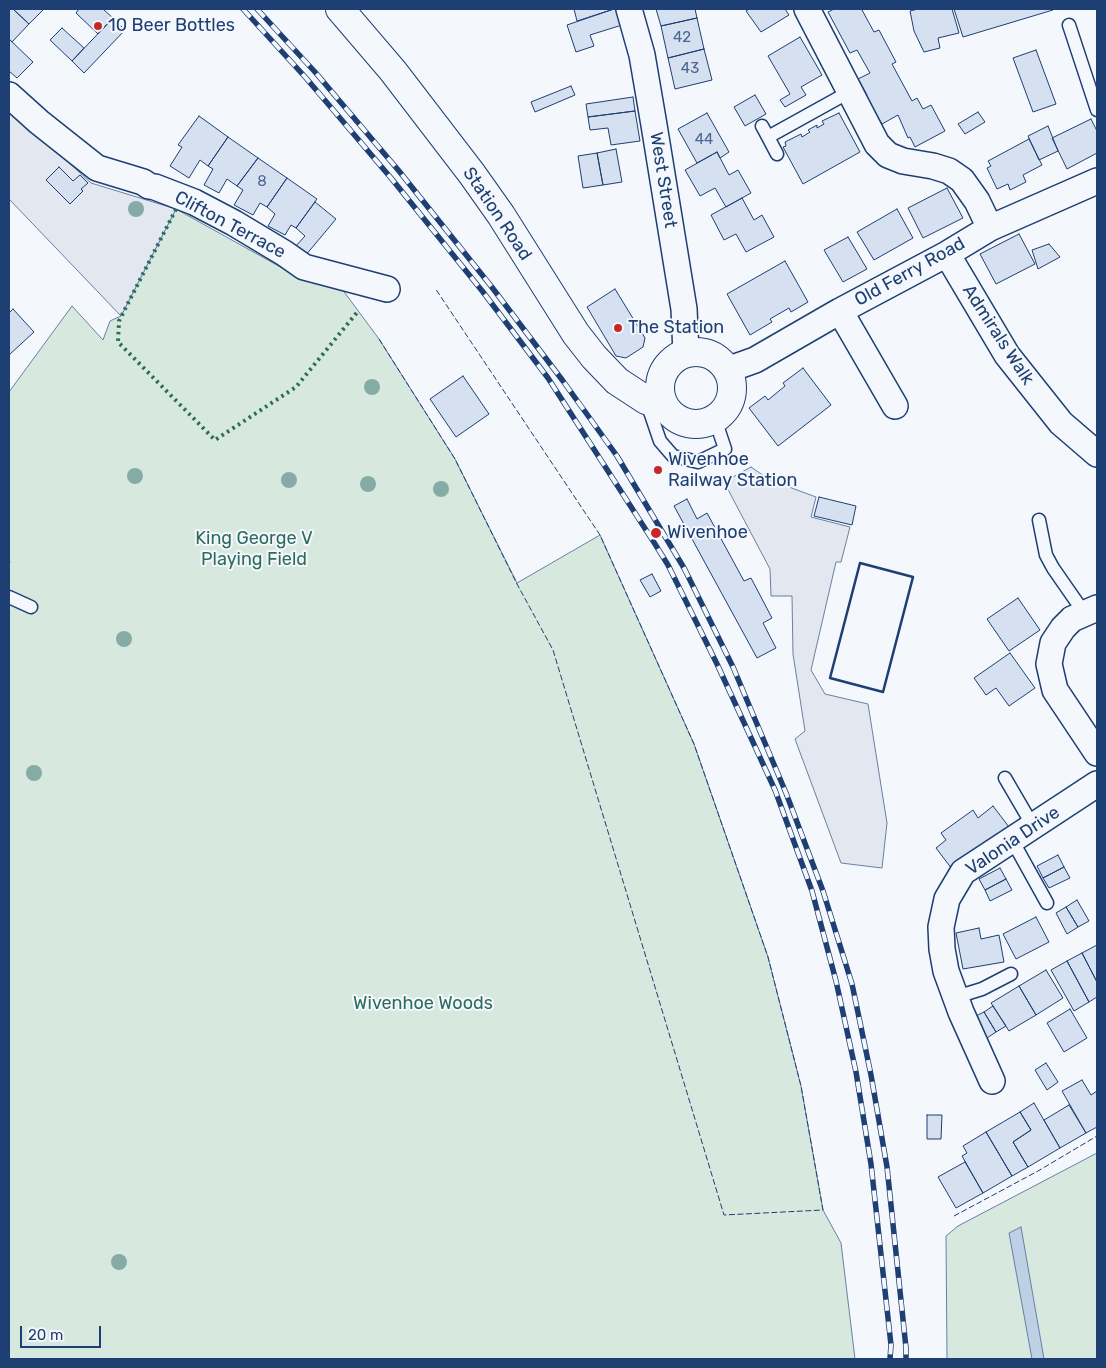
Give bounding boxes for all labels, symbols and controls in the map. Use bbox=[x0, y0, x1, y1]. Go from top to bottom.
place label: 10 Beer Bottles bbox=[108, 15, 235, 37]
marker: 10 Beer Bottles bbox=[92, 20, 104, 32]
house number: 42 bbox=[673, 29, 691, 47]
house number: 43 bbox=[681, 60, 699, 78]
street label: West Street bbox=[645, 131, 681, 229]
house number: 44 bbox=[695, 131, 713, 149]
street label: Station Road bbox=[458, 163, 536, 265]
house number: 8 bbox=[257, 173, 267, 191]
street label: Clifton Terrace bbox=[171, 187, 289, 263]
street label: Old Ferry Road bbox=[851, 233, 969, 311]
street label: Admirals Walk bbox=[958, 281, 1038, 389]
place label: The Station bbox=[628, 317, 724, 339]
marker: The Station bbox=[612, 322, 624, 334]
place label: Wivenhoe Railway Station bbox=[668, 449, 797, 492]
marker: Wivenhoe Railway Station bbox=[652, 464, 664, 476]
place label: Wivenhoe bbox=[667, 522, 748, 544]
marker: Wivenhoe bbox=[649, 526, 663, 540]
park label: King George V Playing Field bbox=[195, 528, 313, 570]
street label: Valonia Drive bbox=[962, 802, 1064, 880]
park label: Wivenhoe Woods bbox=[353, 993, 493, 1015]
scale bar bbox=[22, 1316, 104, 1348]
text: 20 m bbox=[28, 1326, 63, 1344]

